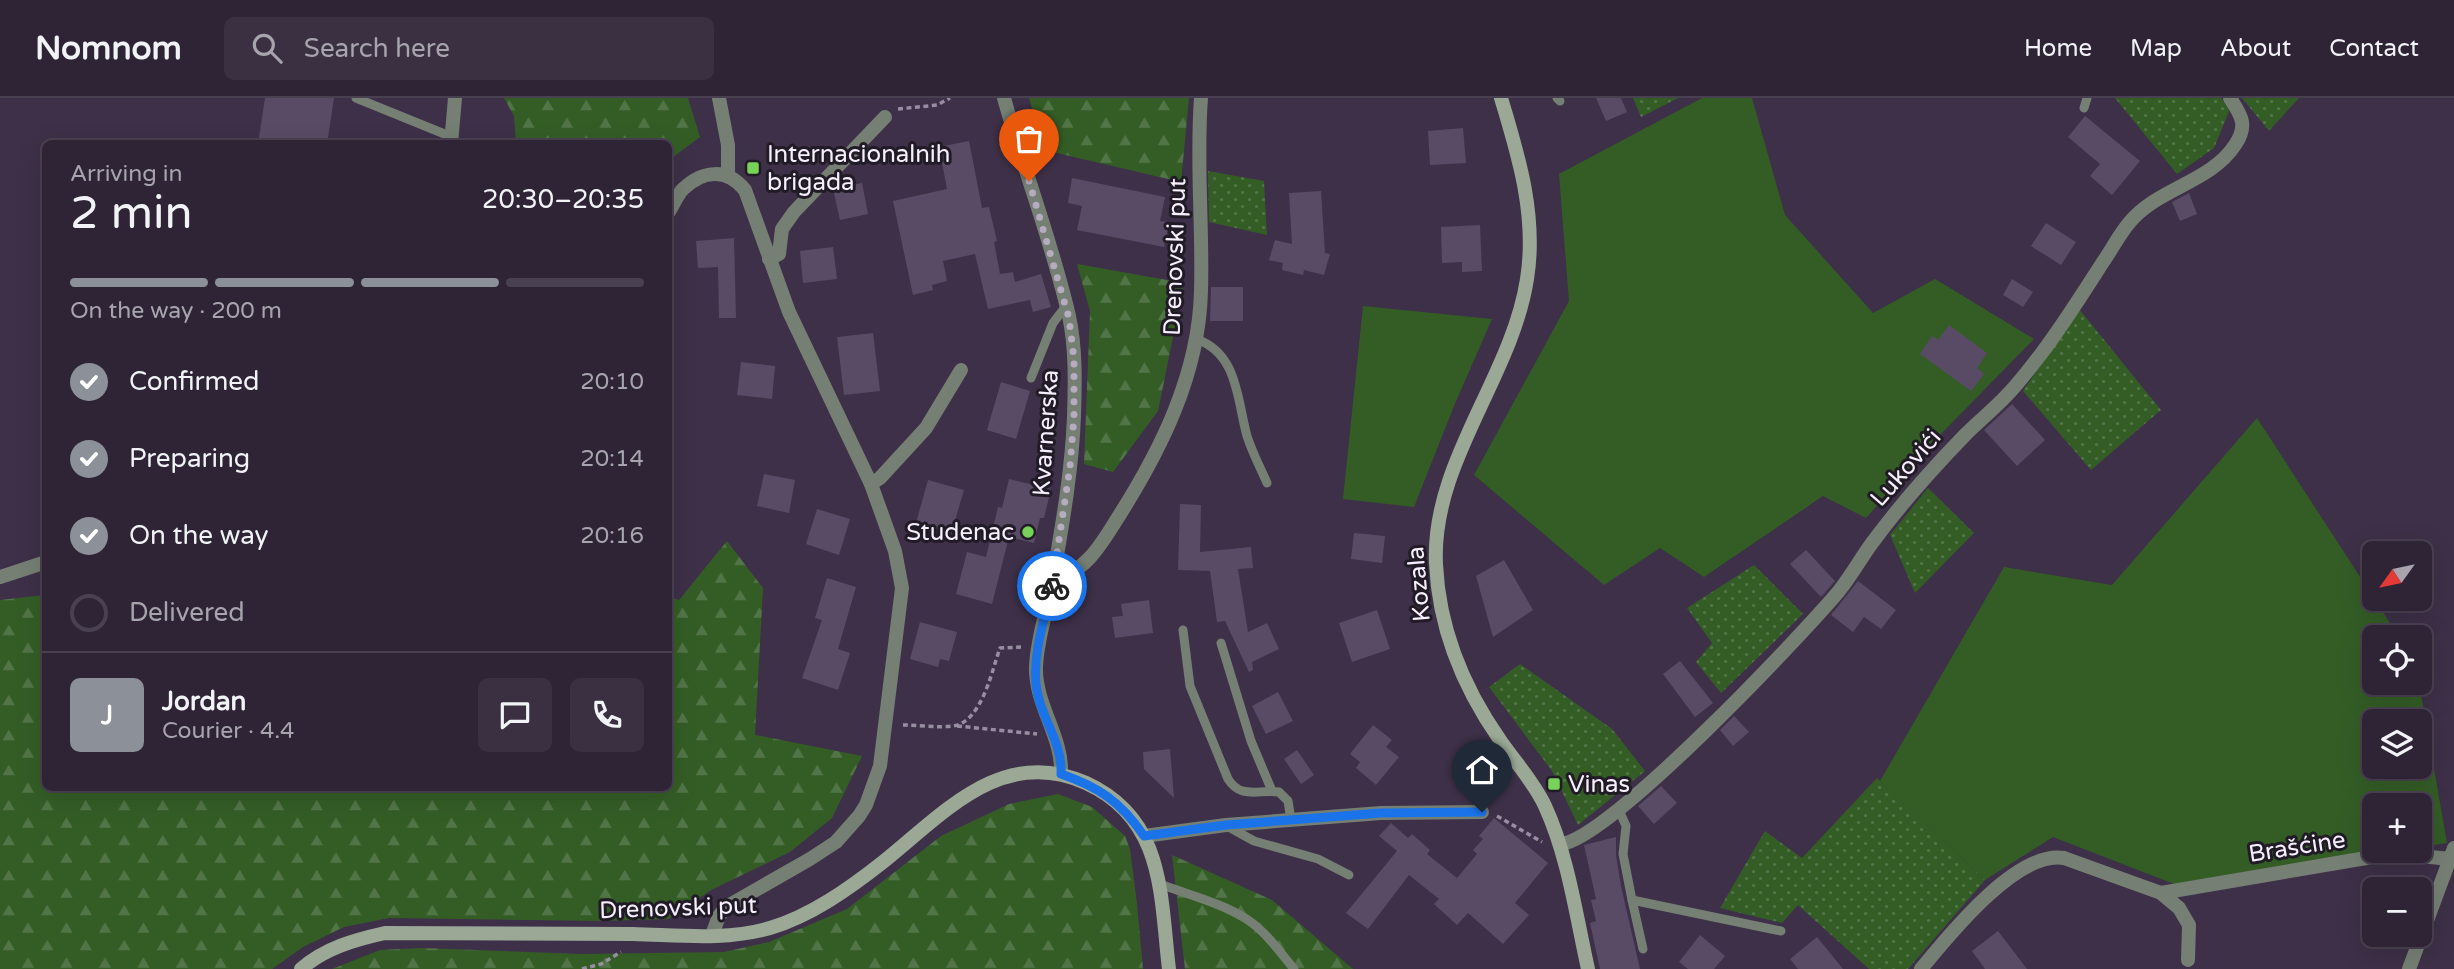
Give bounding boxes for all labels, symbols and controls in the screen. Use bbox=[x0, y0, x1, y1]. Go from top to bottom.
search box bbox=[224, 17, 714, 80]
text: Nomnom bbox=[35, 29, 182, 68]
icon: search bbox=[248, 29, 286, 67]
text: Search here bbox=[304, 33, 450, 64]
text: Home bbox=[2024, 34, 2092, 63]
text: Map bbox=[2130, 34, 2182, 63]
text: About bbox=[2220, 34, 2291, 63]
text: Contact bbox=[2329, 34, 2419, 63]
pin bbox=[999, 109, 1059, 181]
icon: bag bbox=[1010, 120, 1048, 158]
place label: Internacionalnih brigada bbox=[767, 140, 950, 197]
text: Arriving in bbox=[70, 160, 183, 188]
marker: Internacionalnih brigada bbox=[745, 160, 761, 176]
street label: Drenovski put bbox=[1158, 178, 1192, 336]
text: 20:30–20:35 bbox=[482, 184, 644, 215]
text: 2 min bbox=[70, 186, 193, 241]
text: On the way · 200 m bbox=[70, 297, 282, 325]
icon: check bbox=[70, 363, 108, 401]
text: Confirmed bbox=[129, 366, 259, 397]
text: 20:10 bbox=[580, 368, 644, 396]
street label: Kvarnerska bbox=[1027, 369, 1065, 497]
street label: Lukovići bbox=[1864, 423, 1948, 513]
icon: check bbox=[70, 440, 108, 478]
text: Preparing bbox=[129, 443, 250, 474]
text: 20:14 bbox=[580, 445, 644, 473]
icon: check bbox=[70, 517, 108, 555]
place label: Studenac bbox=[906, 518, 1014, 547]
text: On the way bbox=[129, 520, 269, 551]
text: 20:16 bbox=[580, 522, 644, 550]
marker: Studenac bbox=[1020, 524, 1036, 540]
north arrow bbox=[2362, 541, 2432, 611]
map controls bbox=[2362, 541, 2432, 947]
street label: Kozala bbox=[1401, 545, 1437, 623]
courier bbox=[1017, 551, 1087, 621]
icon: bike bbox=[1033, 567, 1071, 605]
text: Delivered bbox=[129, 597, 245, 628]
button: locate bbox=[2362, 625, 2432, 695]
button: chat bbox=[478, 678, 552, 752]
button: phone bbox=[570, 678, 644, 752]
text: Jordan bbox=[162, 686, 246, 717]
text: J bbox=[101, 700, 113, 731]
button: layers bbox=[2362, 709, 2432, 779]
text: Courier · 4.4 bbox=[162, 717, 294, 745]
pin bbox=[1452, 740, 1512, 812]
icon: home bbox=[1463, 751, 1501, 789]
place label: Vinas bbox=[1568, 770, 1630, 799]
marker: Vinas bbox=[1546, 776, 1562, 792]
button: + bbox=[2362, 793, 2432, 863]
street label: Brašćine bbox=[2247, 825, 2347, 869]
button: − bbox=[2362, 877, 2432, 947]
street label: Drenovski put bbox=[599, 891, 757, 925]

